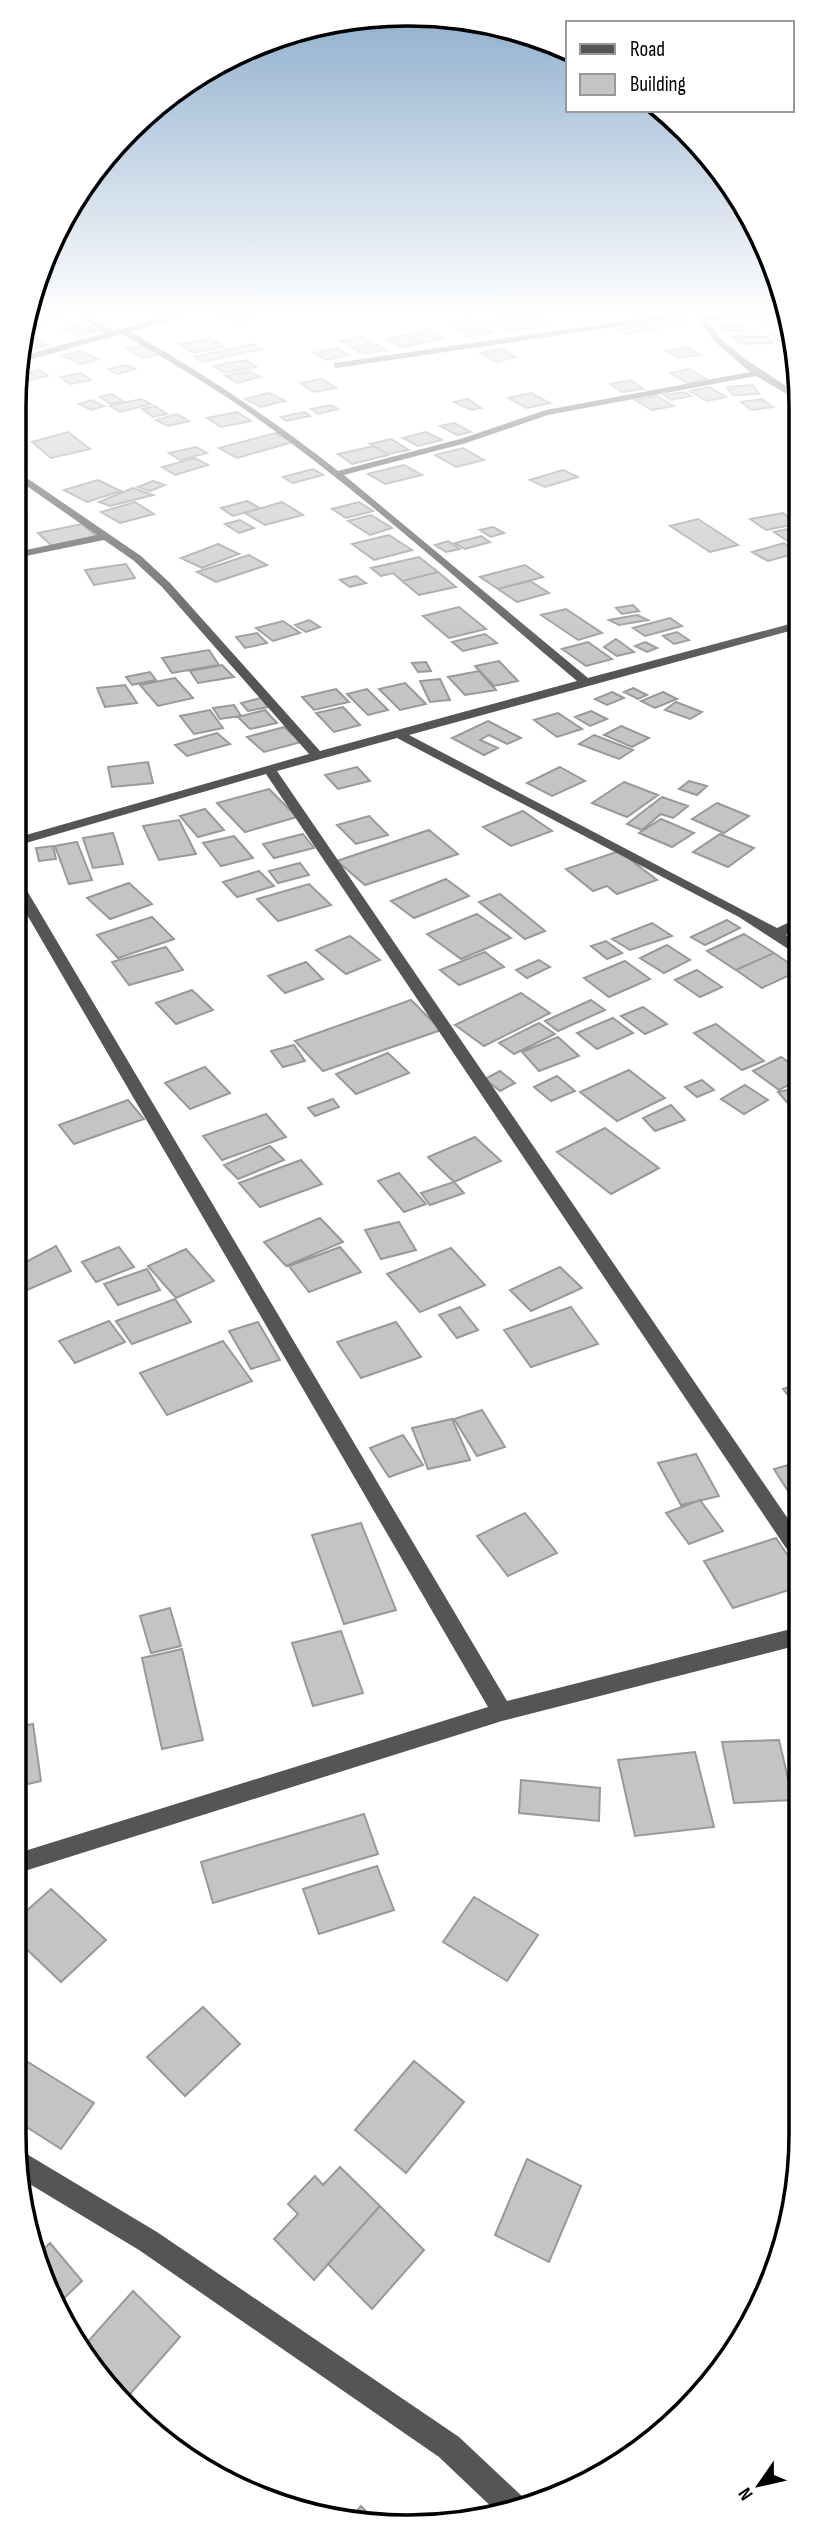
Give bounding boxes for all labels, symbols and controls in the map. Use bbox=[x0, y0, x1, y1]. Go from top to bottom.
legend bbox=[566, 21, 794, 112]
text: Road bbox=[630, 37, 665, 62]
text: Building bbox=[630, 72, 686, 97]
north arrow bbox=[724, 2450, 794, 2520]
text: N bbox=[734, 2483, 759, 2504]

